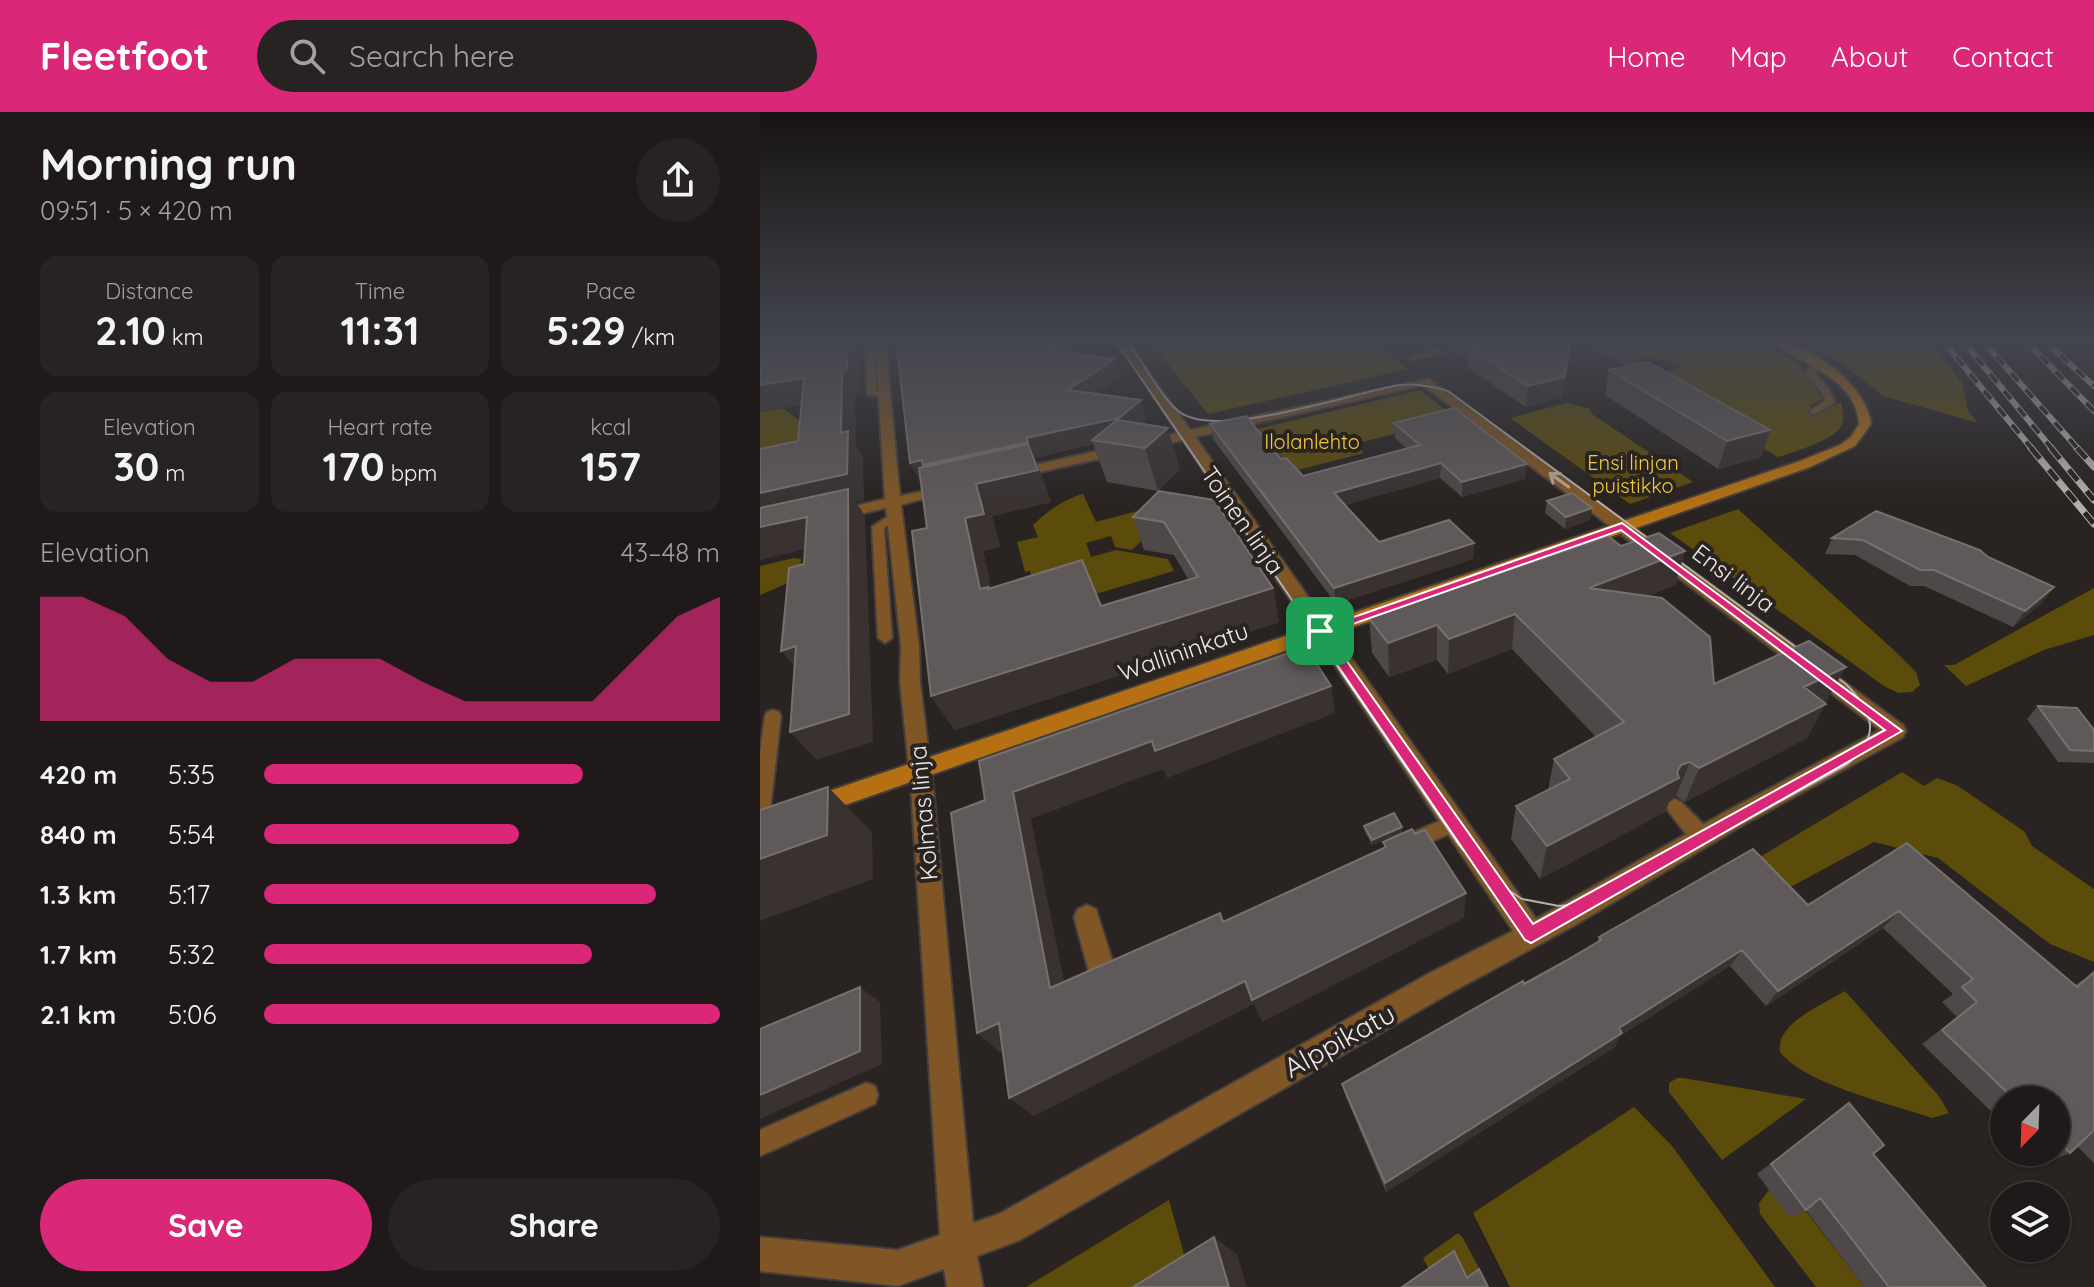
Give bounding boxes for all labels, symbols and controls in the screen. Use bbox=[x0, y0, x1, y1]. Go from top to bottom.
search box bbox=[257, 20, 817, 92]
text: Fleetfoot bbox=[40, 32, 209, 80]
icon: search bbox=[285, 34, 329, 78]
text: Search here bbox=[349, 37, 515, 75]
text: Home bbox=[1607, 39, 1686, 74]
text: Map bbox=[1730, 39, 1787, 74]
text: About bbox=[1831, 39, 1908, 74]
text: Contact bbox=[1952, 39, 2054, 74]
text: Morning run bbox=[40, 136, 297, 191]
button: share bbox=[636, 138, 720, 222]
text: 09:51 · 5 × 420 m bbox=[40, 194, 233, 227]
text: Distance bbox=[105, 277, 193, 305]
text: Time bbox=[355, 277, 405, 305]
text: Pace bbox=[586, 277, 636, 305]
text: 2.10 bbox=[95, 305, 166, 355]
text: 11:31 bbox=[340, 305, 420, 355]
text: 5:29 bbox=[546, 305, 626, 355]
text: km bbox=[166, 323, 204, 351]
text: /km bbox=[626, 323, 675, 351]
text: Elevation bbox=[103, 413, 196, 441]
text: Heart rate bbox=[328, 413, 432, 441]
text: kcal bbox=[590, 413, 631, 441]
park label: Ilolanlehto bbox=[1264, 429, 1360, 454]
text: 30 bbox=[113, 441, 159, 491]
text: 170 bbox=[323, 441, 385, 491]
text: 157 bbox=[580, 441, 641, 491]
park label: Ensi linjan puistikko bbox=[1587, 450, 1679, 498]
text: m bbox=[159, 459, 185, 487]
text: bpm bbox=[385, 459, 437, 487]
street label: Toinen linja bbox=[1195, 460, 1291, 580]
one-way arrow bbox=[1549, 472, 1571, 488]
text: Elevation bbox=[40, 536, 150, 569]
text: 43–48 m bbox=[621, 536, 720, 569]
street label: Ensi linja bbox=[1687, 537, 1781, 619]
pin bbox=[1286, 597, 1354, 665]
icon: arrive bbox=[1298, 609, 1342, 653]
street label: Wallininkatu bbox=[1114, 615, 1252, 687]
street label: Kolmas linja bbox=[902, 744, 944, 882]
text: 420 m bbox=[40, 758, 117, 791]
text: 5:35 bbox=[168, 758, 215, 791]
text: 840 m bbox=[40, 818, 117, 851]
text: 5:54 bbox=[168, 818, 215, 851]
text: 1.3 km bbox=[40, 878, 117, 911]
text: 5:17 bbox=[168, 878, 210, 911]
text: 1.7 km bbox=[40, 938, 117, 971]
text: 5:32 bbox=[168, 938, 215, 971]
street label: Alppikatu bbox=[1277, 995, 1401, 1085]
text: 2.1 km bbox=[40, 998, 116, 1031]
text: 5:06 bbox=[168, 998, 217, 1031]
north arrow bbox=[1990, 1086, 2070, 1166]
map controls bbox=[1990, 1086, 2070, 1262]
button: Save bbox=[40, 1179, 372, 1271]
button: Share bbox=[388, 1179, 720, 1271]
button: layers bbox=[1990, 1182, 2070, 1262]

